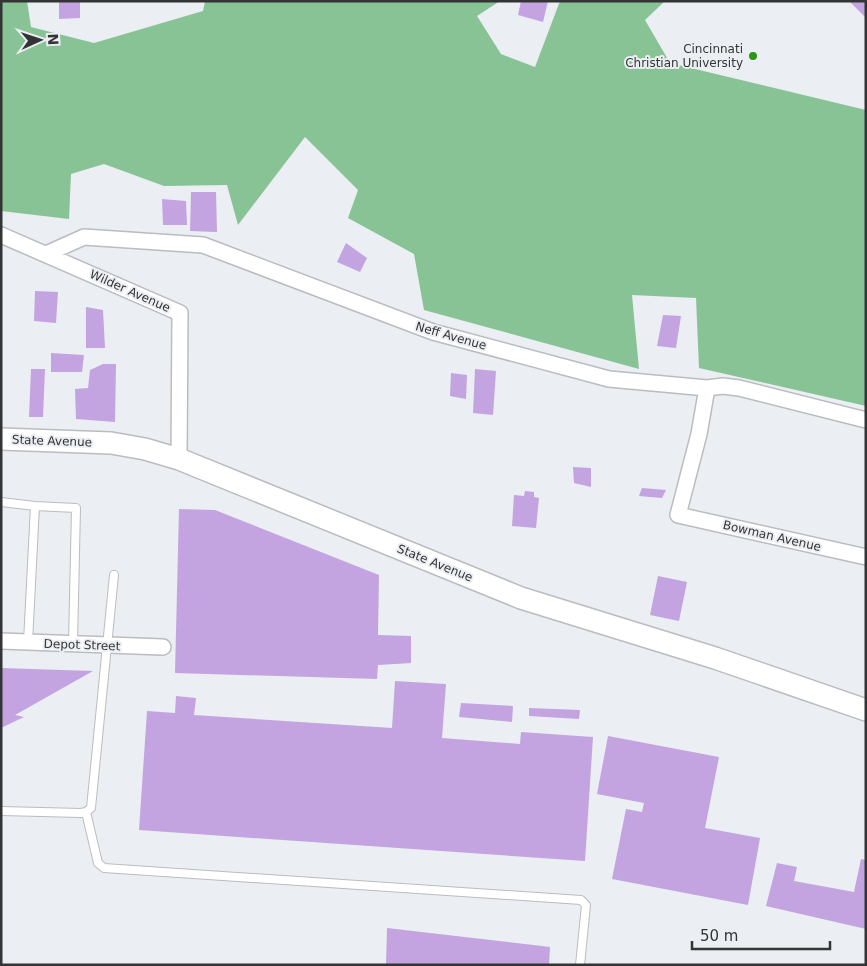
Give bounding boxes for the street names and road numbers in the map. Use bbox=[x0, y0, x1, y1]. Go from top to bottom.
street label: Wilder Avenue bbox=[88, 267, 172, 315]
street label: Neff Avenue bbox=[414, 319, 488, 353]
street label: State Avenue bbox=[12, 433, 92, 449]
street label: Bowman Avenue bbox=[721, 518, 823, 554]
street label: State Avenue bbox=[395, 541, 475, 585]
street label: Depot Street bbox=[43, 637, 121, 653]

